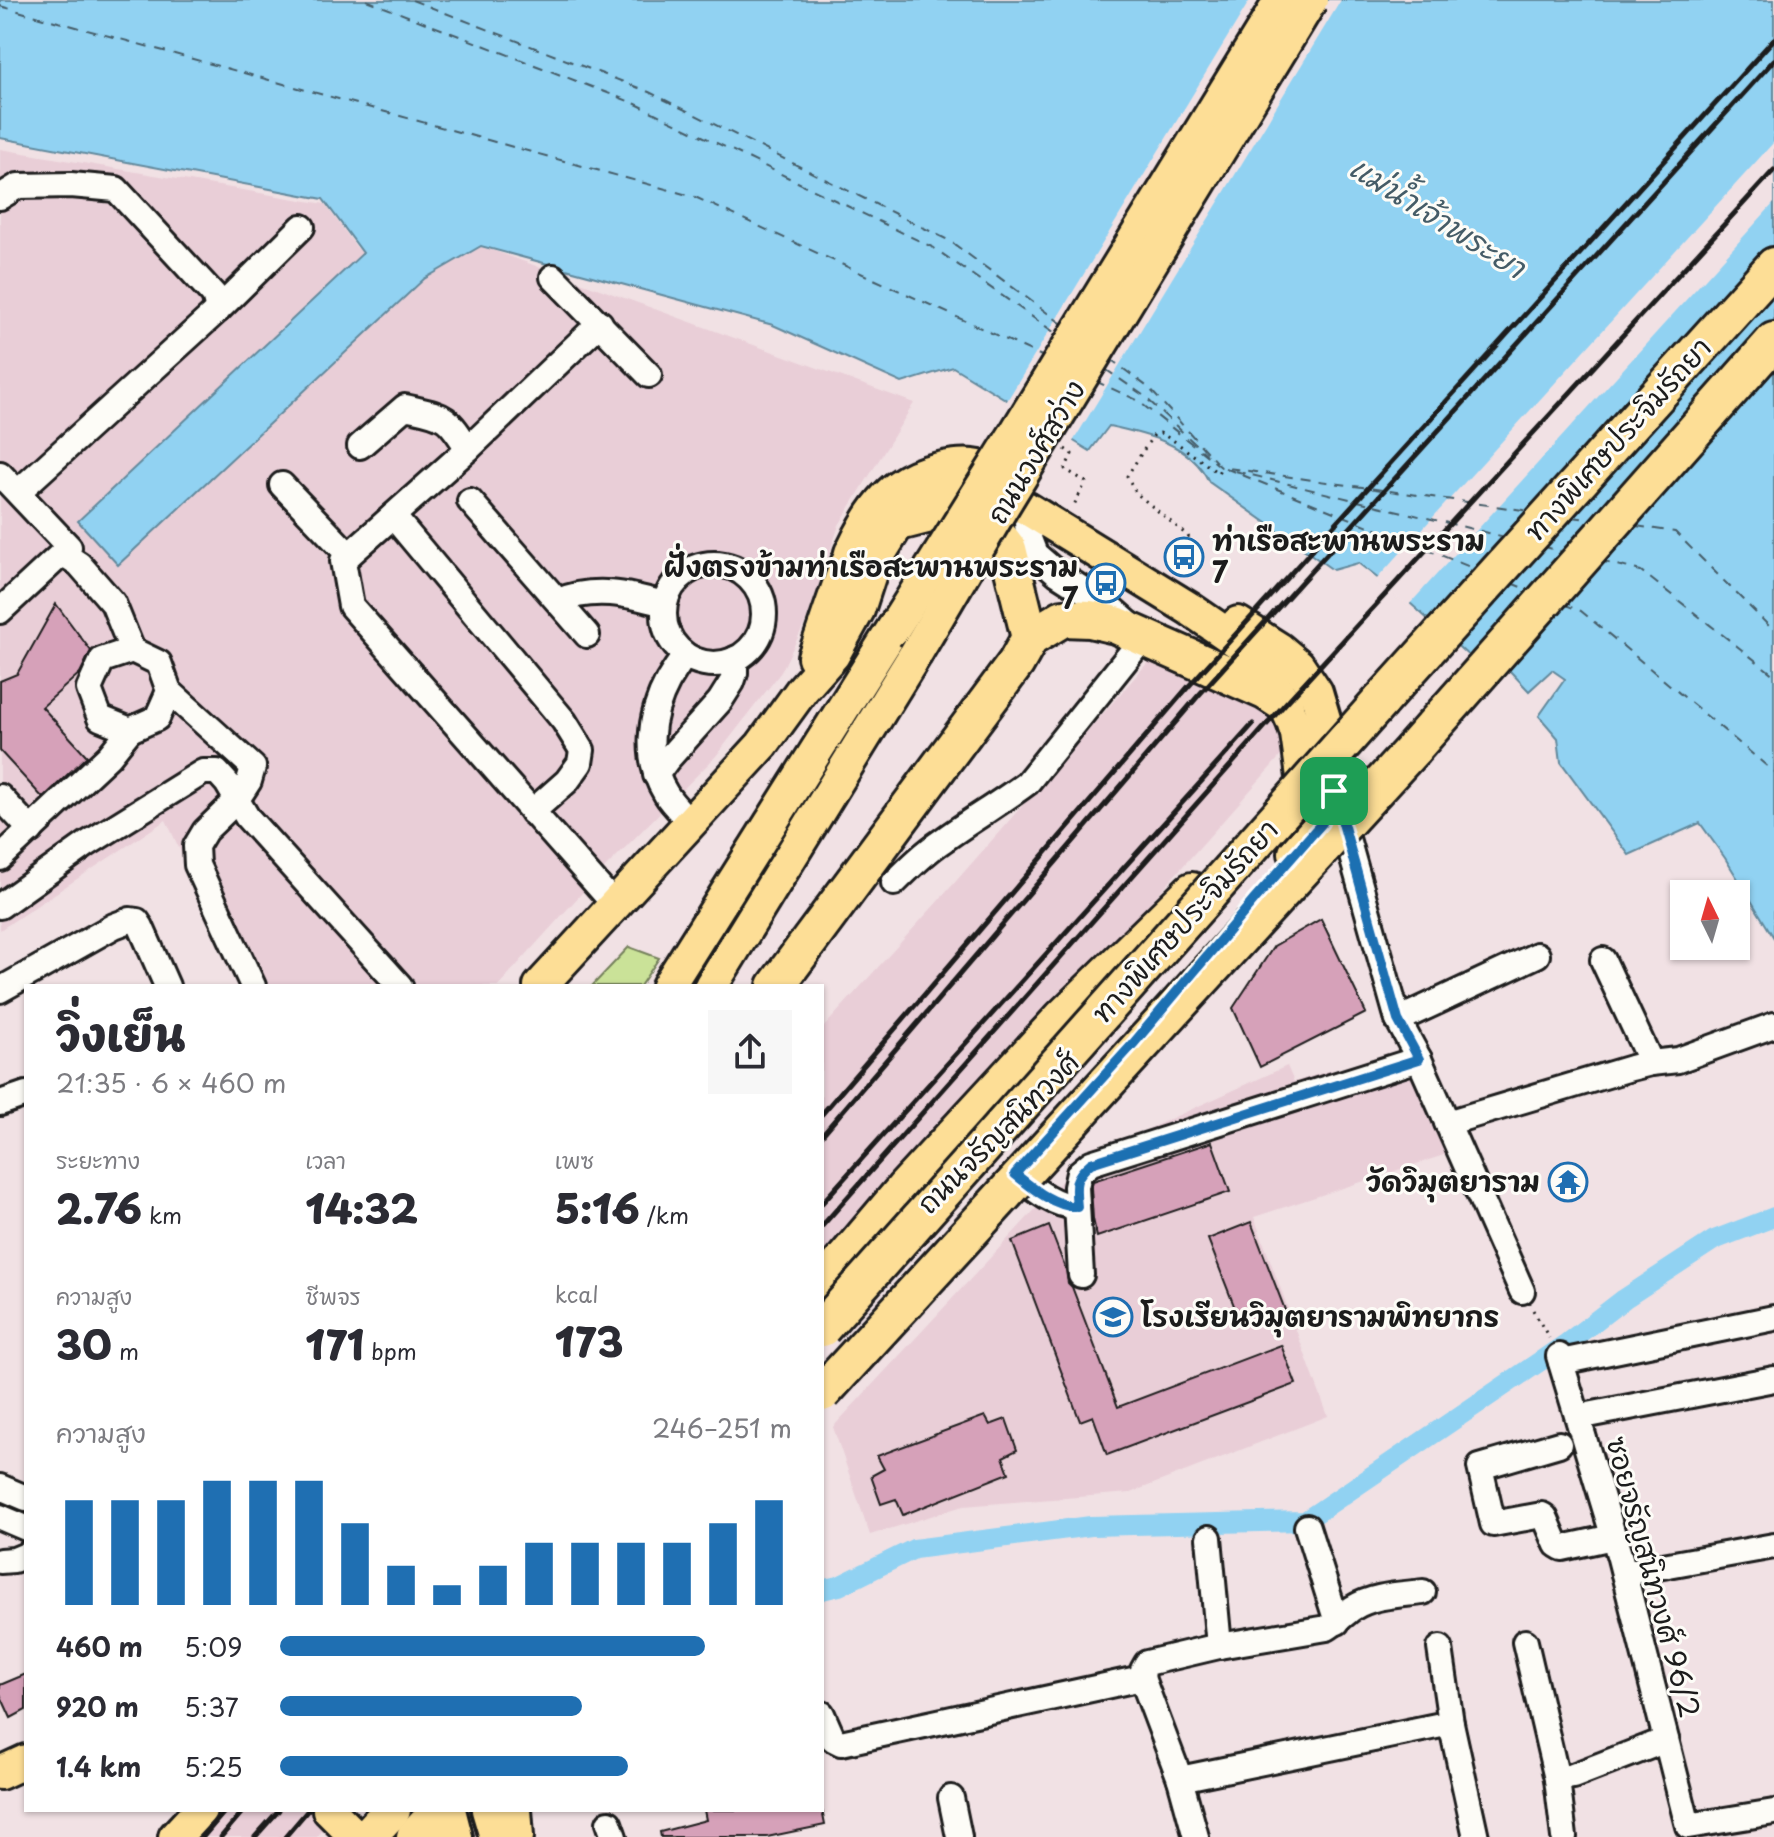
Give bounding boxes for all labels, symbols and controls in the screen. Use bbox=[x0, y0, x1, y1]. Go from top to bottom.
water label: แม่น้ำเจ้าพระยา bbox=[1342, 141, 1538, 289]
street label: ทางพิเศษประจิมรัถยา bbox=[1513, 326, 1720, 550]
street label: ถนนวงศ์สว่าง bbox=[975, 371, 1095, 532]
place label: ท่าเรือสะพานพระราม 7 bbox=[1212, 518, 1485, 593]
bus stop icon: ท่าเรือสะพานพระราม 7 bbox=[1163, 536, 1205, 578]
place label: ฝั่งตรงข้ามท่าเรือสะพานพระราม 7 bbox=[664, 543, 1079, 619]
bus stop icon: ฝั่งตรงข้ามท่าเรือสะพานพระราม 7 bbox=[1085, 562, 1127, 604]
pin bbox=[1300, 757, 1368, 825]
icon: arrive bbox=[1312, 769, 1356, 813]
street label: ทางพิเศษประจิมรัถยา bbox=[1080, 808, 1287, 1032]
north arrow bbox=[1670, 880, 1750, 960]
map controls bbox=[1670, 880, 1750, 960]
text: วิ่งเย็น bbox=[56, 1000, 185, 1066]
button: share bbox=[708, 1010, 792, 1094]
street label: ถนนจรัญสนิทวงศ์ bbox=[906, 1040, 1089, 1223]
text: 21:35 · 6 × 460 m bbox=[56, 1063, 287, 1102]
text: ระยะทาง bbox=[56, 1143, 140, 1176]
text: เวลา bbox=[305, 1143, 346, 1176]
text: เพซ bbox=[555, 1143, 594, 1176]
place label: วัดวิมุตยาราม bbox=[1366, 1159, 1540, 1203]
temple icon: วัดวิมุตยาราม bbox=[1547, 1161, 1589, 1203]
text: 2.76 bbox=[56, 1177, 142, 1238]
text: 14:32 bbox=[305, 1177, 418, 1238]
text: 5:16 bbox=[555, 1177, 640, 1238]
text: km bbox=[142, 1198, 182, 1231]
text: /km bbox=[640, 1198, 689, 1231]
text: kcal bbox=[555, 1277, 599, 1310]
text: ความสูง bbox=[56, 1279, 132, 1312]
text: ชีพจร bbox=[305, 1279, 361, 1312]
place label: โรงเรียนวิมุตยารามพิทยากร bbox=[1140, 1294, 1499, 1338]
school or university icon: โรงเรียนวิมุตยารามพิทยากร bbox=[1092, 1296, 1134, 1338]
text: 173 bbox=[555, 1310, 623, 1371]
text: 30 bbox=[56, 1313, 112, 1374]
text: 171 bbox=[305, 1313, 364, 1374]
text: m bbox=[112, 1334, 139, 1367]
text: bpm bbox=[364, 1334, 417, 1367]
text: 246–251 m bbox=[652, 1408, 792, 1447]
text: ความสูง bbox=[56, 1413, 146, 1452]
street label: ซอยจรัญสนิทวงศ์ 96/2 bbox=[1596, 1431, 1713, 1722]
text: 460 m bbox=[56, 1627, 143, 1666]
text: 5:09 bbox=[184, 1627, 242, 1666]
text: 920 m bbox=[56, 1687, 139, 1726]
text: 5:37 bbox=[184, 1687, 239, 1726]
text: 1.4 km bbox=[56, 1747, 141, 1786]
text: 5:25 bbox=[184, 1747, 243, 1786]

